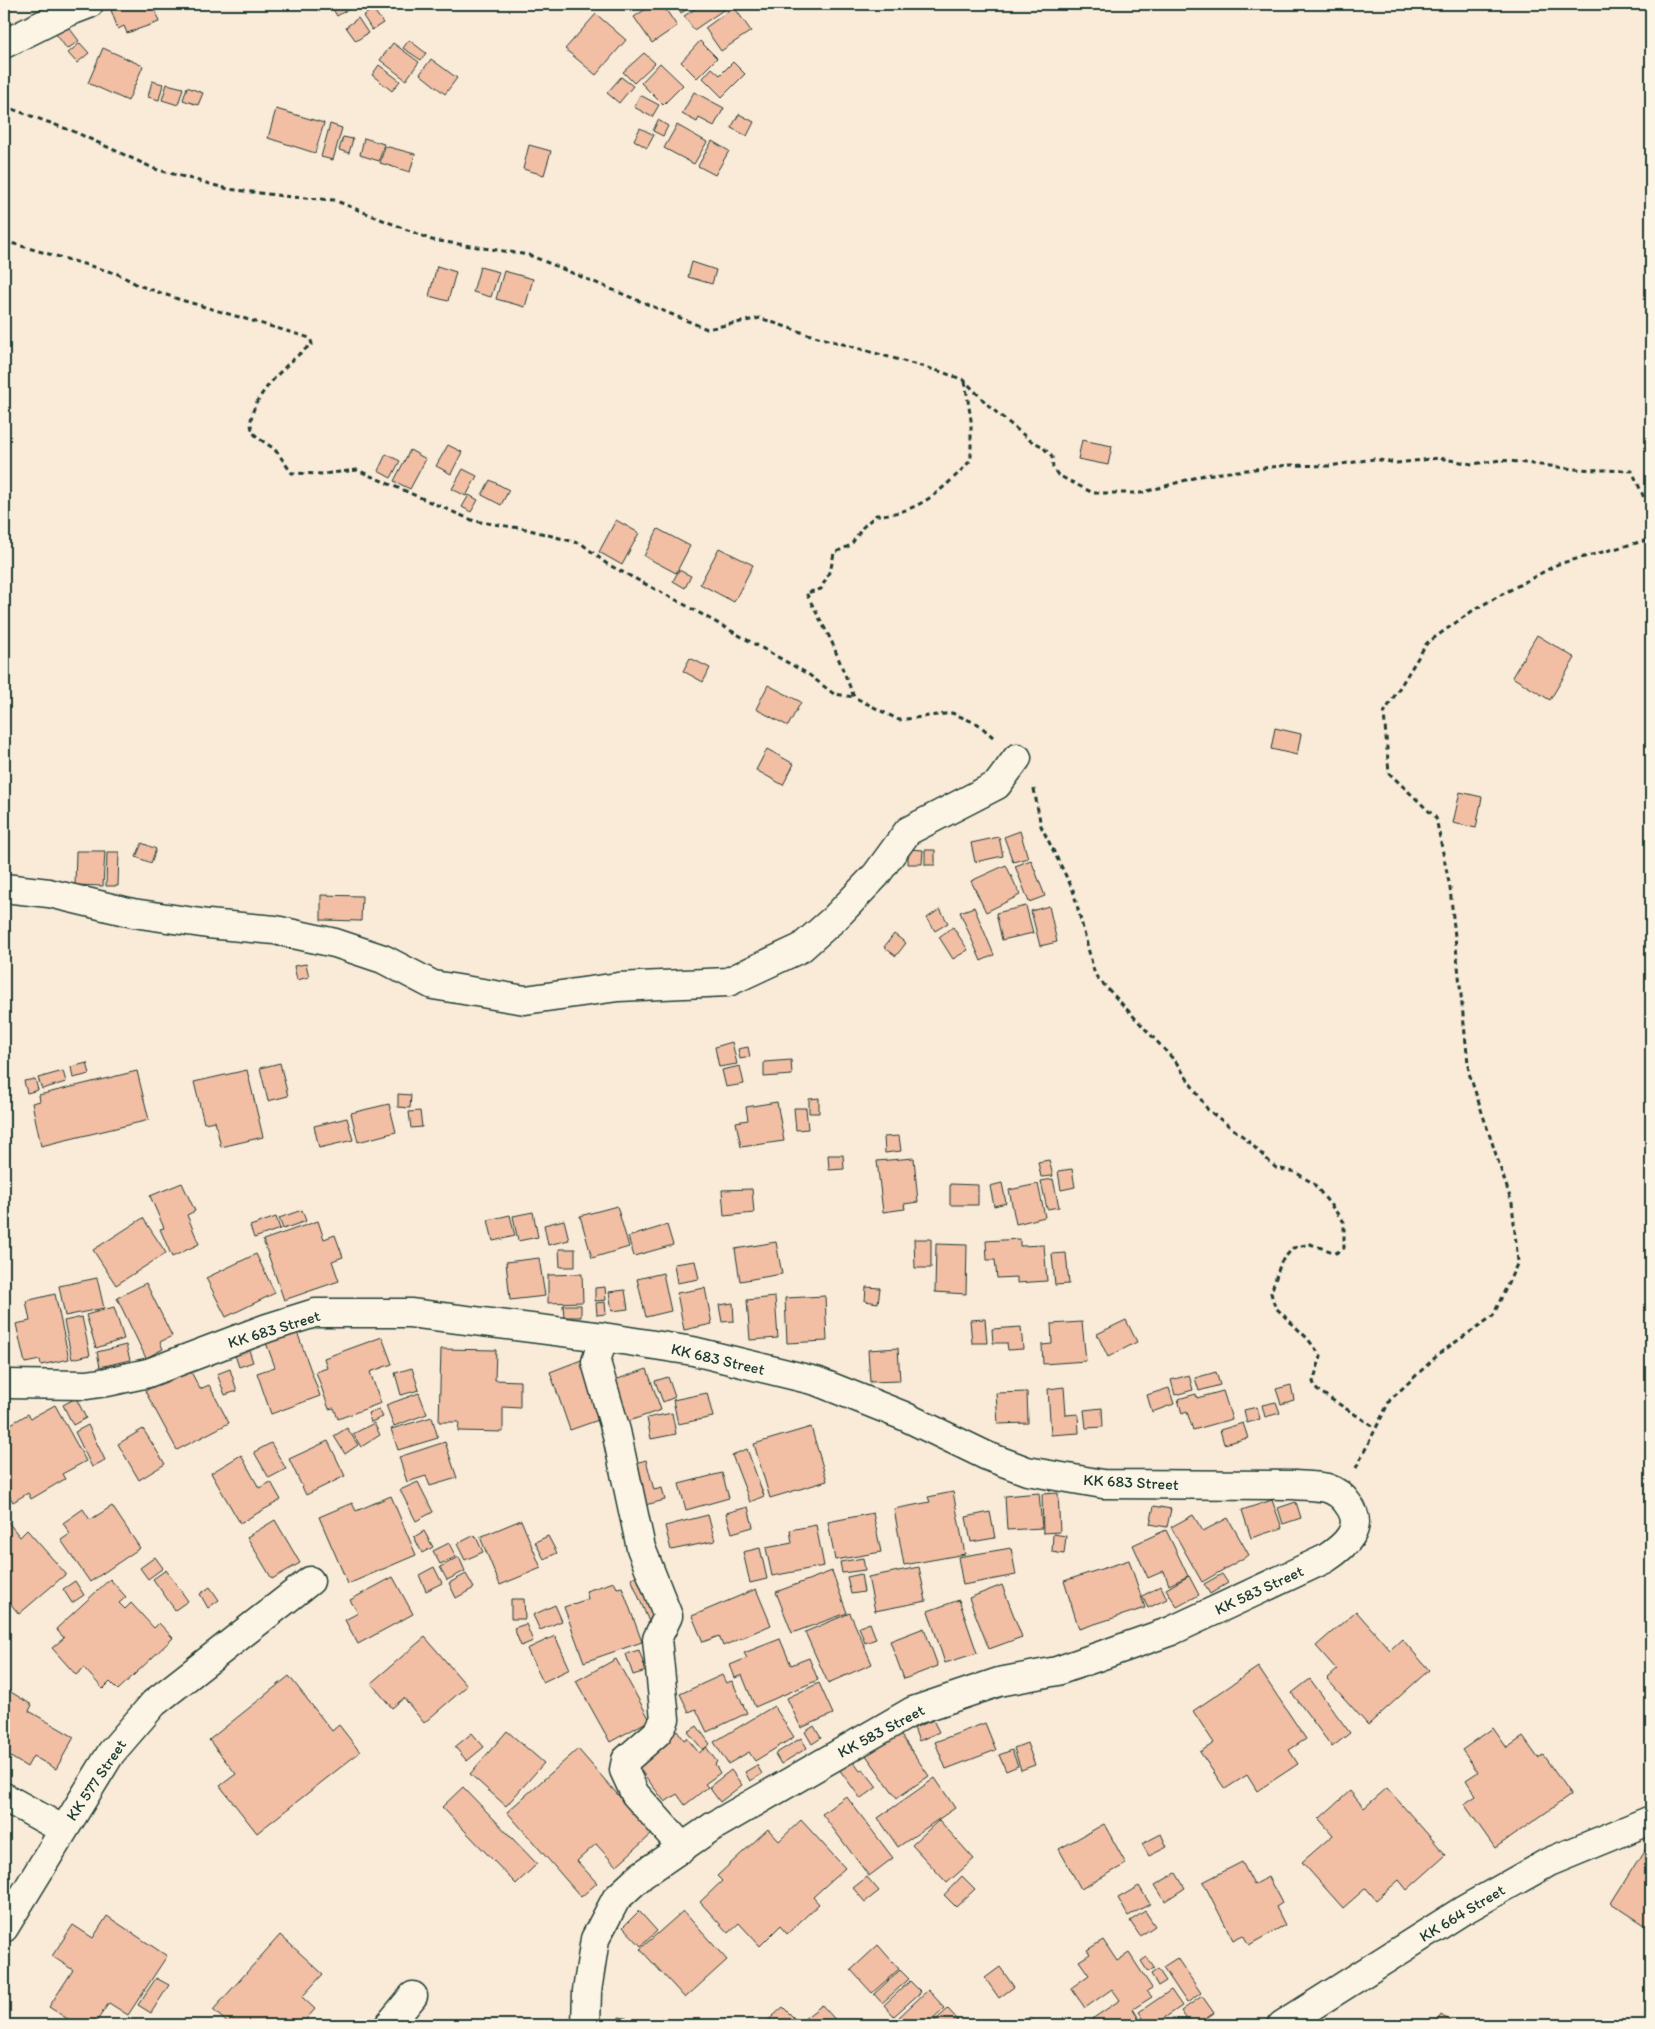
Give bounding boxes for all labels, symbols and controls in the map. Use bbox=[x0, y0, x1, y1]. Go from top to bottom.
street label: KK 683 Street bbox=[225, 1306, 323, 1352]
street label: KK 683 Street bbox=[669, 1339, 767, 1379]
street label: KK 683 Street bbox=[1083, 1470, 1179, 1494]
street label: KK 583 Street bbox=[1212, 1561, 1306, 1619]
street label: KK 583 Street bbox=[834, 1700, 928, 1762]
street label: KK 577 Street bbox=[62, 1736, 130, 1824]
street label: KK 664 Street bbox=[1416, 1880, 1508, 1946]

